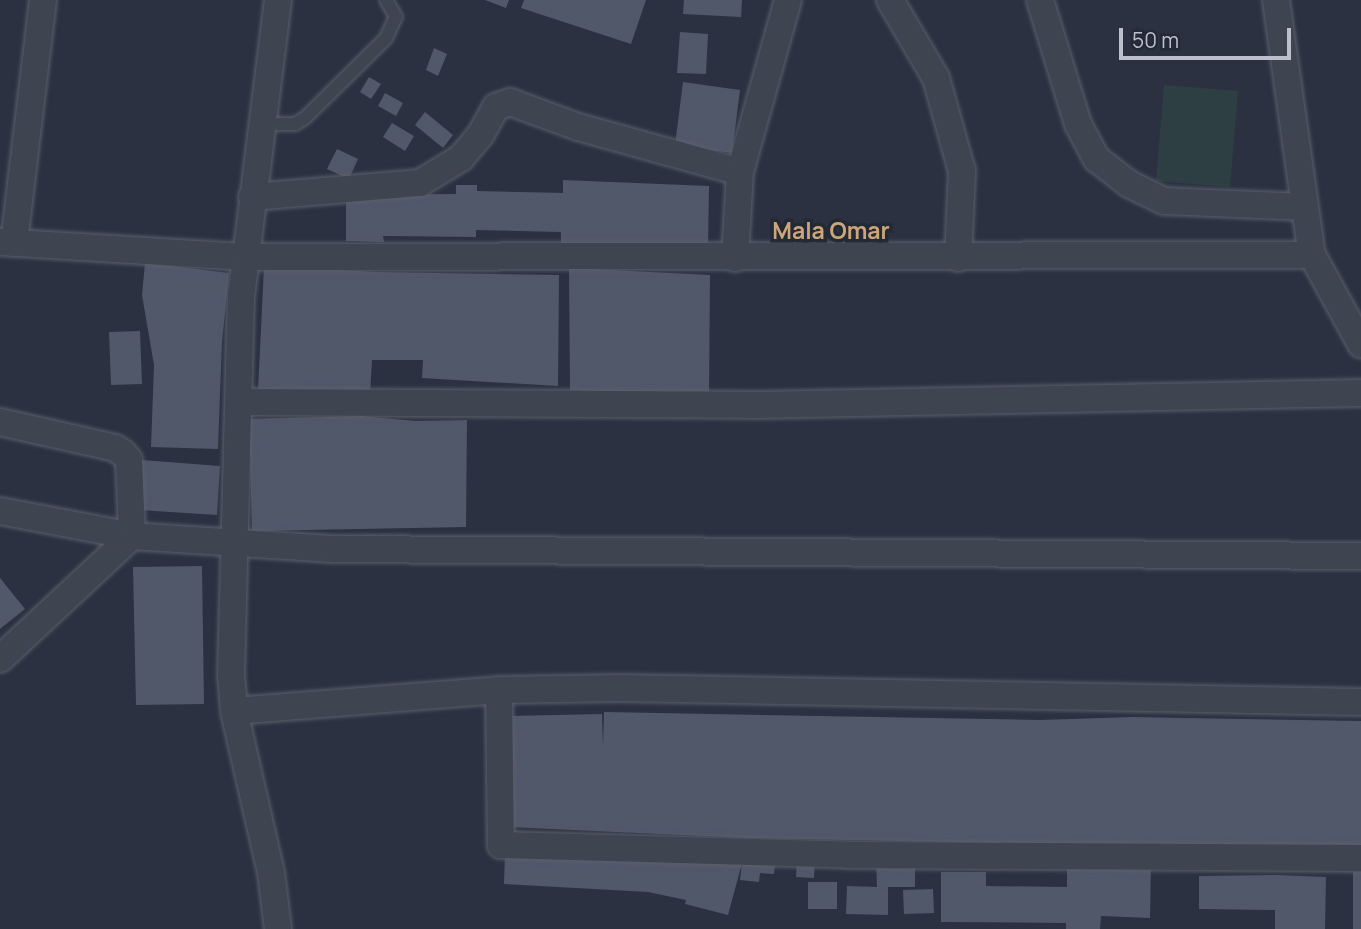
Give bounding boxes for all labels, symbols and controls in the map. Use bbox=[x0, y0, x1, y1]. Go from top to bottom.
scale bar bbox=[1123, 14, 1294, 58]
text: 50 m bbox=[1132, 26, 1179, 54]
district label: Mala Omar bbox=[772, 216, 890, 244]

